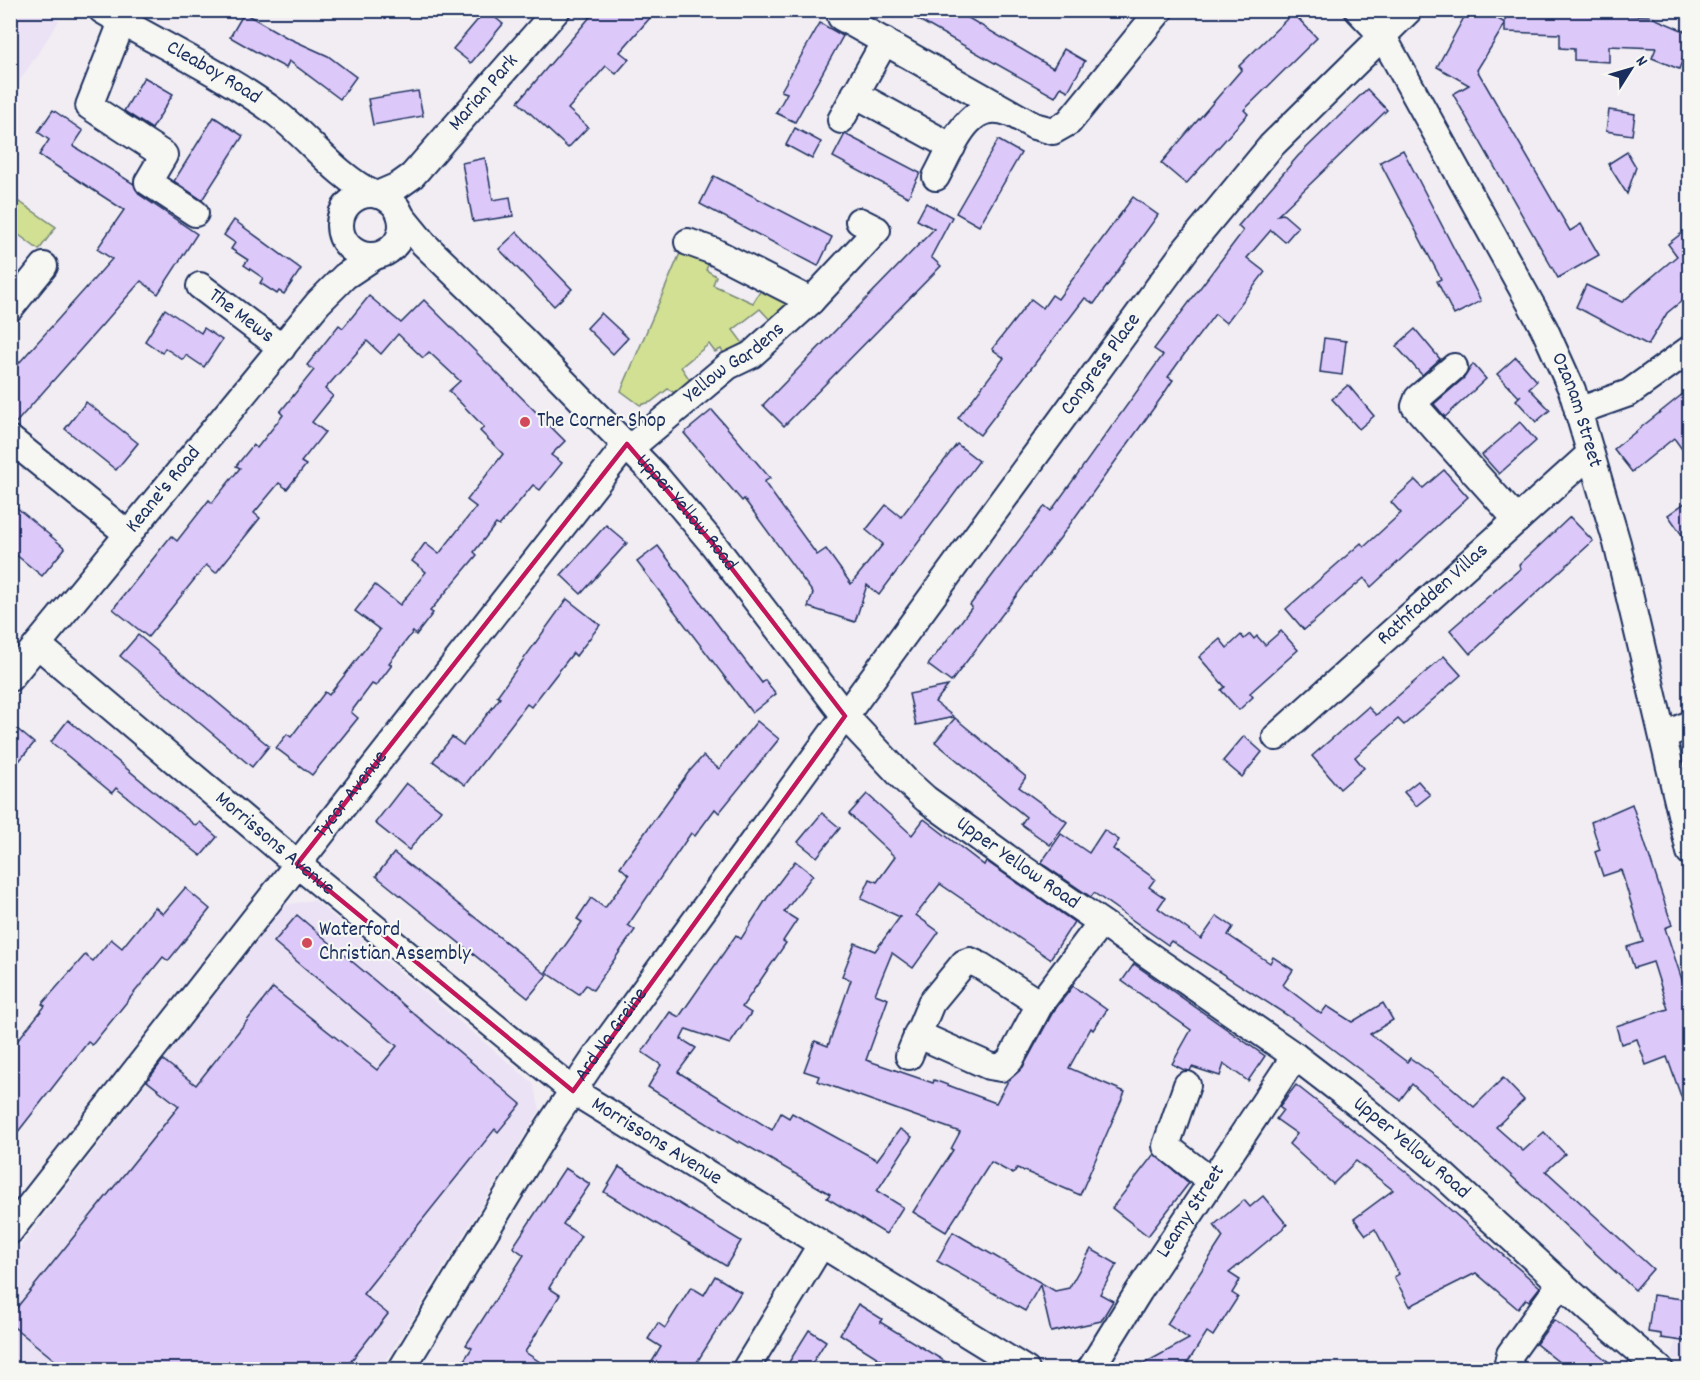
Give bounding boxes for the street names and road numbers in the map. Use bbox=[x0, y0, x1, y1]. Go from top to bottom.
street label: Cleaboy Road bbox=[160, 34, 267, 113]
street label: Marian Park bbox=[442, 48, 527, 138]
street label: The Mews bbox=[201, 282, 280, 352]
street label: Congress Place bbox=[1054, 307, 1149, 422]
street label: Yellow Gardens bbox=[678, 316, 792, 412]
street label: Ozanam Street bbox=[1542, 348, 1609, 472]
street label: Keane's Road bbox=[119, 440, 209, 540]
street label: Upper Yellow Road bbox=[628, 448, 744, 578]
street label: Rathfadden Villas bbox=[1371, 537, 1496, 653]
street label: Tycor Avenue bbox=[308, 745, 396, 846]
street label: Morrissons Avenue bbox=[207, 785, 341, 904]
street label: Upper Yellow Road bbox=[949, 810, 1085, 918]
street label: Ard Na Greine bbox=[568, 982, 656, 1088]
street label: Morrissons Avenue bbox=[585, 1090, 727, 1194]
street label: Upper Yellow Road bbox=[1346, 1090, 1476, 1207]
street label: Leamy Street bbox=[1150, 1159, 1234, 1264]

